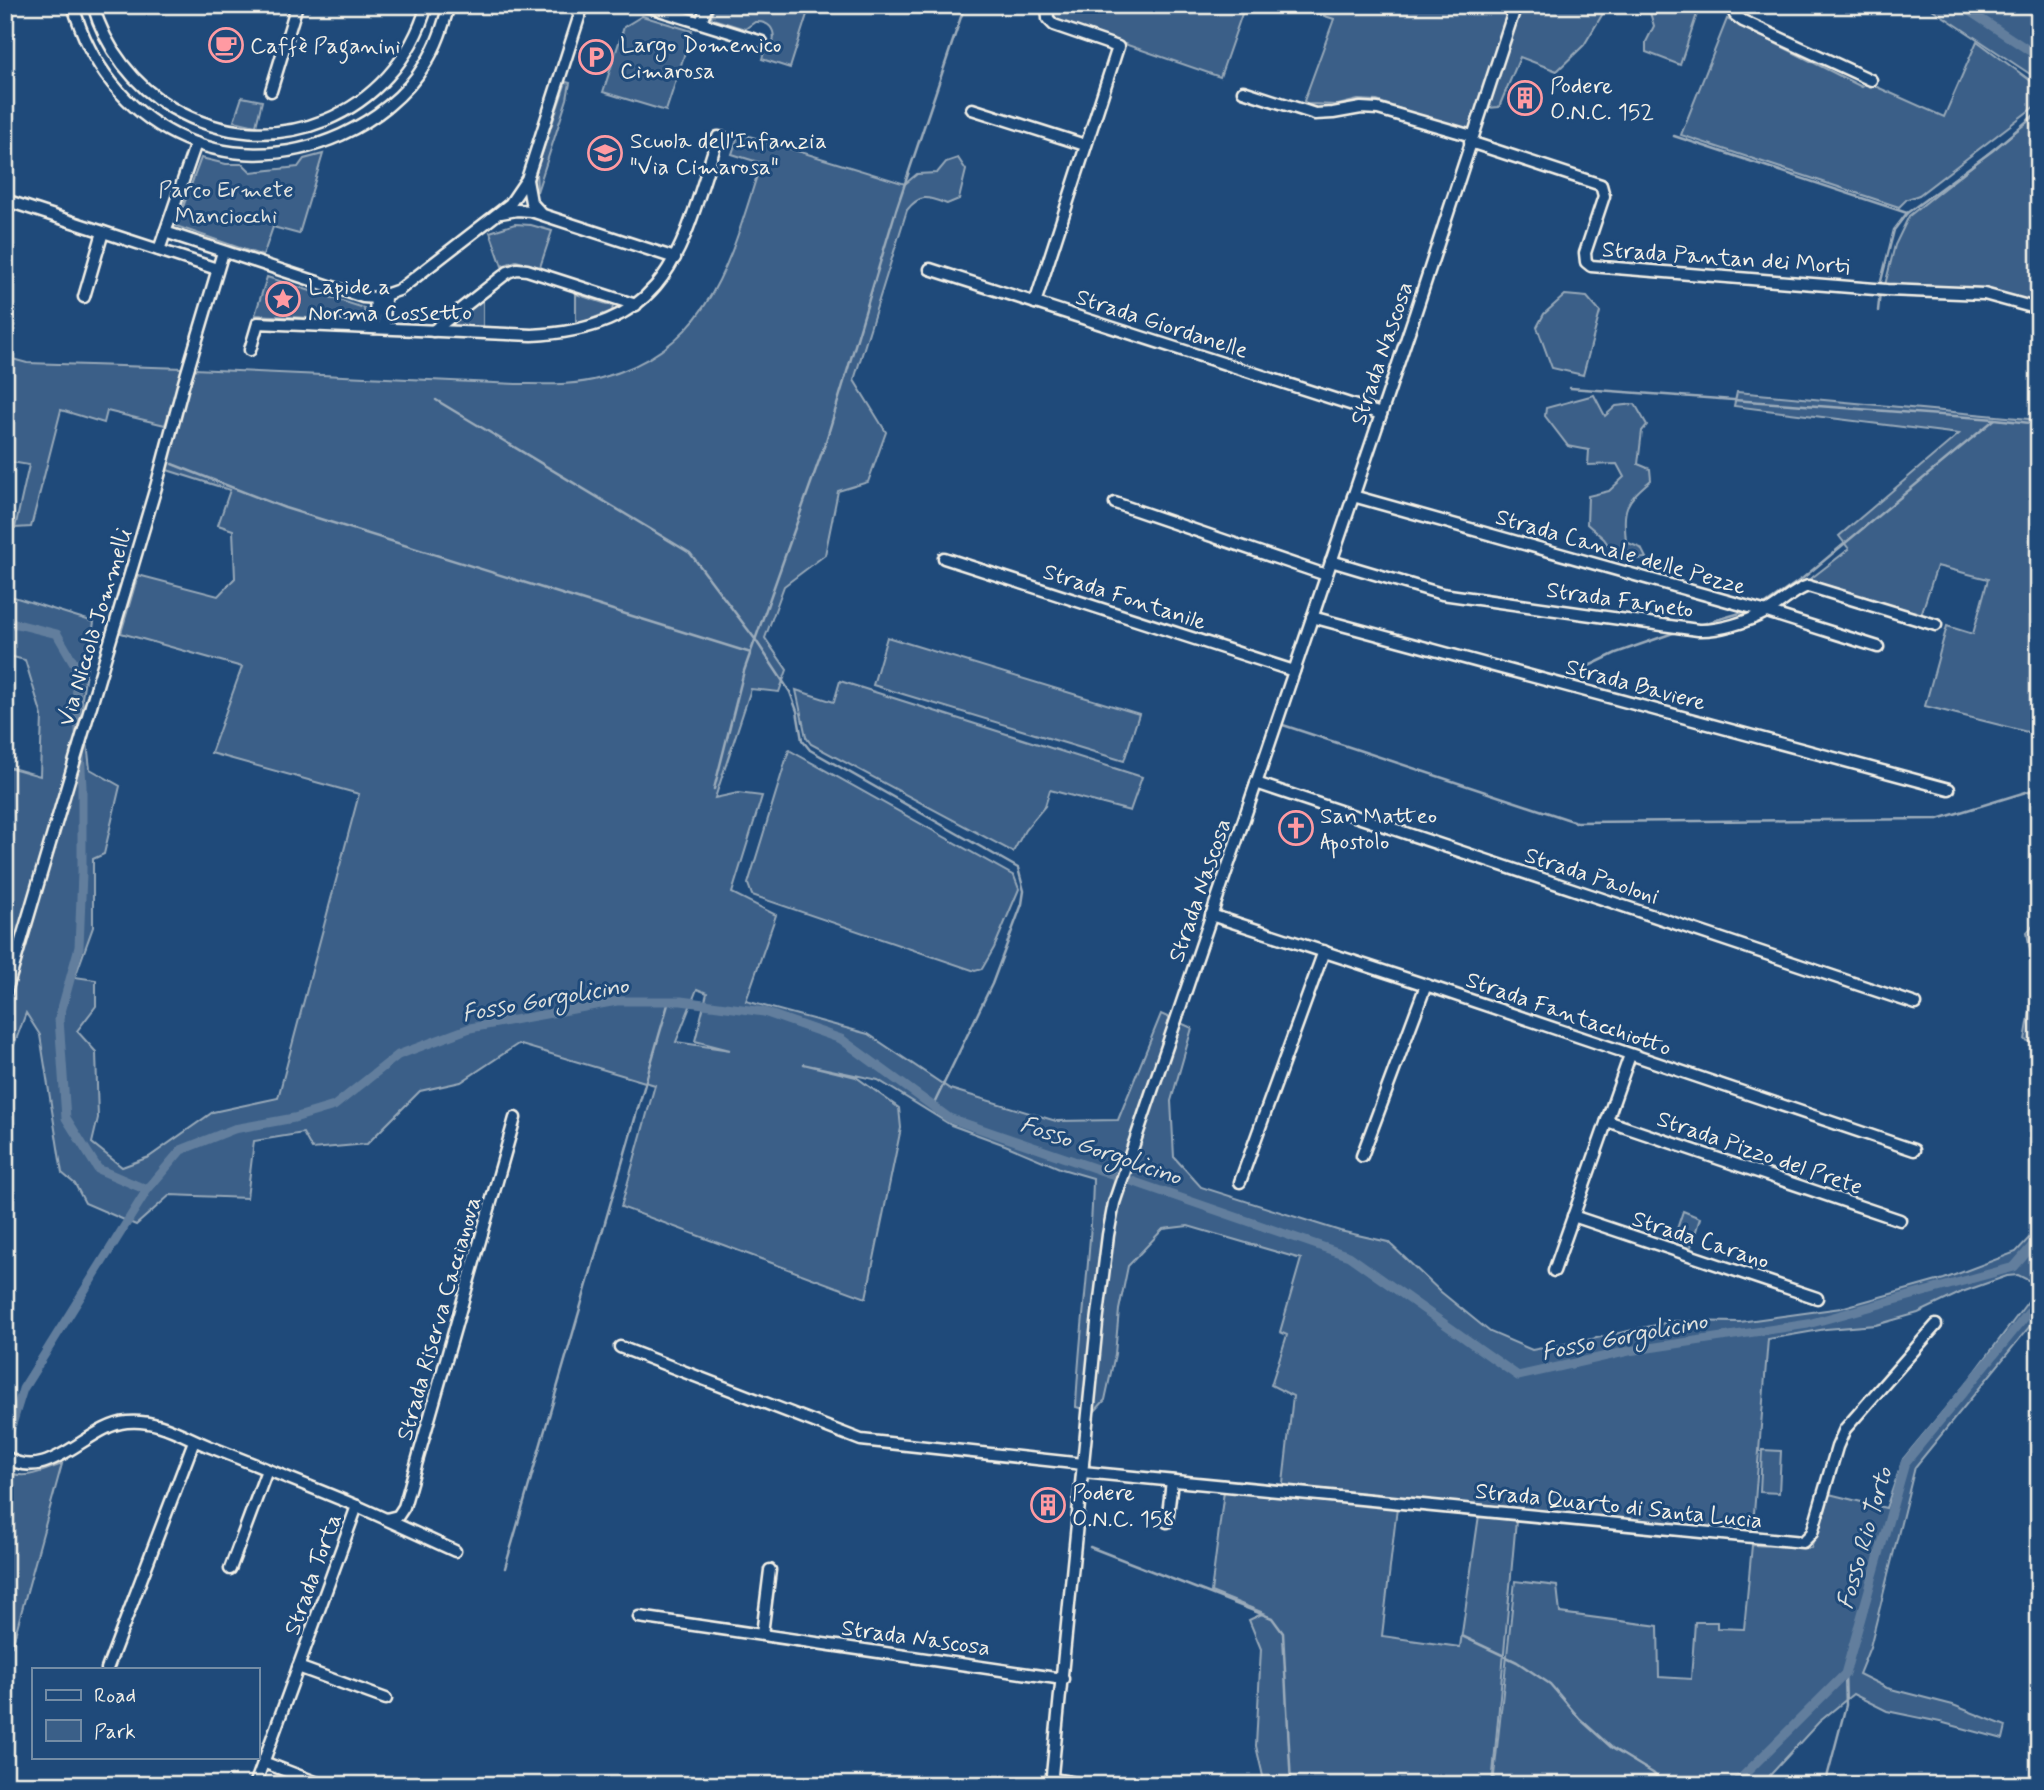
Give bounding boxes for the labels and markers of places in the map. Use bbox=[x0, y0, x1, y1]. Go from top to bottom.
cafe icon: Caffè Paganini bbox=[207, 26, 245, 64]
place label: Largo Domenico Cimarosa bbox=[620, 31, 782, 87]
place label: Caffè Paganini bbox=[250, 32, 400, 64]
parking icon: Largo Domenico Cimarosa bbox=[577, 38, 615, 76]
place label: Podere O.N.C. 152 bbox=[1550, 72, 1654, 128]
building icon: Podere O.N.C. 152 bbox=[1506, 79, 1544, 117]
place label: Scuola dell'Infanzia "Via Cimarosa" bbox=[630, 127, 827, 183]
school or university icon: Scuola dell'Infanzia "Via Cimarosa" bbox=[586, 134, 624, 172]
place label: Lapide a Norma Cossetto bbox=[308, 273, 472, 329]
place icon: Lapide a Norma Cossetto bbox=[264, 280, 302, 318]
place label: San Matteo Apostolo bbox=[1320, 802, 1437, 859]
church icon: San Matteo Apostolo bbox=[1277, 809, 1315, 847]
place label: Podere O.N.C. 158 bbox=[1072, 1479, 1175, 1535]
building icon: Podere O.N.C. 158 bbox=[1029, 1486, 1067, 1524]

